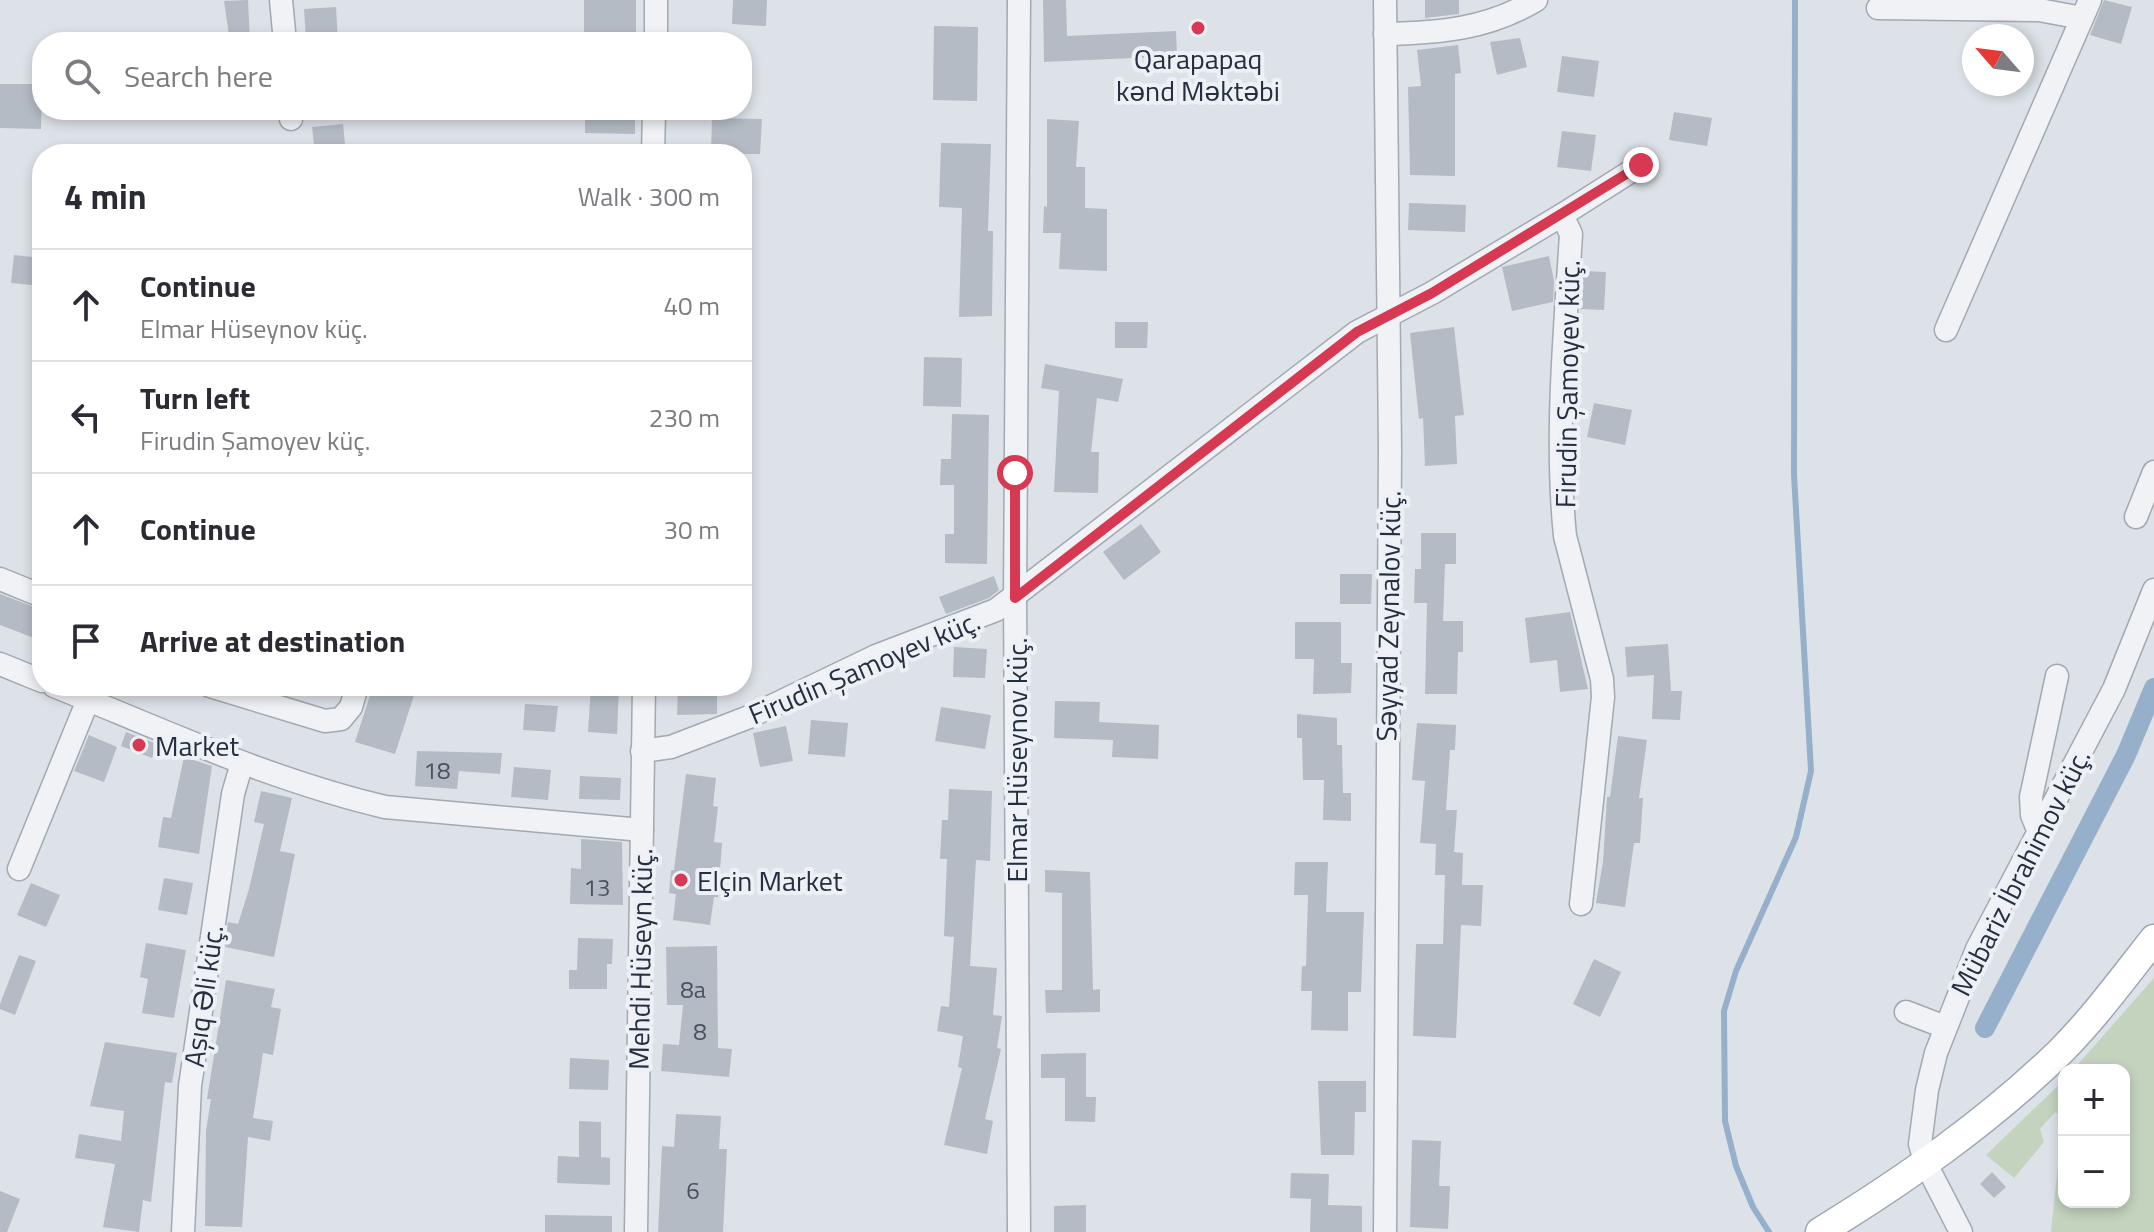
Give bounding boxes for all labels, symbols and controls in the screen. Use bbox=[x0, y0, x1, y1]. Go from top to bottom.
marker: Qarapapaq kənd Məktəbi bbox=[1189, 19, 1207, 37]
north arrow bbox=[1962, 24, 2034, 96]
search box bbox=[32, 32, 752, 120]
place label: Qarapapaq kənd Məktəbi bbox=[1116, 37, 1280, 112]
text: Search here bbox=[124, 53, 273, 99]
icon: search bbox=[60, 54, 104, 98]
route end bbox=[1623, 147, 1659, 183]
text: 4 min bbox=[64, 170, 147, 222]
text: Walk · 300 m bbox=[578, 177, 720, 216]
street label: Firudin Şamoyev küç. bbox=[1543, 260, 1591, 508]
text: Continue bbox=[140, 263, 256, 309]
icon: ahead bbox=[64, 283, 108, 327]
text: 40 m bbox=[663, 286, 720, 325]
text: Elmar Hüseynov küç. bbox=[140, 309, 368, 348]
text: Turn left bbox=[140, 375, 250, 421]
icon: left bbox=[64, 395, 108, 439]
text: 230 m bbox=[649, 398, 720, 437]
text: Firudin Şamoyev küç. bbox=[140, 421, 370, 460]
route start bbox=[997, 455, 1033, 491]
street label: Səyyad Zeynalov küç. bbox=[1364, 490, 1412, 742]
text: Continue bbox=[140, 506, 256, 552]
icon: ahead bbox=[64, 507, 108, 551]
text: 30 m bbox=[663, 510, 720, 549]
street label: Firudin Şamoyev küç. bbox=[741, 599, 987, 735]
text: Arrive at destination bbox=[140, 618, 405, 664]
icon: arrive bbox=[64, 619, 108, 663]
street label: Elmar Hüseynov küç. bbox=[995, 637, 1038, 883]
place label: Market bbox=[155, 724, 239, 767]
marker: Market bbox=[130, 736, 148, 754]
street label: Mübariz İbrahimov küç. bbox=[1939, 741, 2101, 1003]
house number: 18 bbox=[424, 752, 450, 788]
street label: Mehdi Hüseyn küç. bbox=[617, 848, 663, 1070]
place label: Elçin Market bbox=[697, 859, 843, 902]
house number: 13 bbox=[584, 869, 610, 905]
marker: Elçin Market bbox=[672, 871, 690, 889]
street label: Aşıq Əli küç. bbox=[172, 922, 234, 1070]
house number: 8a bbox=[680, 971, 706, 1007]
house number: 8 bbox=[693, 1013, 707, 1049]
map controls bbox=[2058, 1064, 2130, 1208]
button: + bbox=[2058, 1064, 2130, 1136]
button: − bbox=[2058, 1136, 2130, 1208]
house number: 6 bbox=[686, 1172, 700, 1208]

